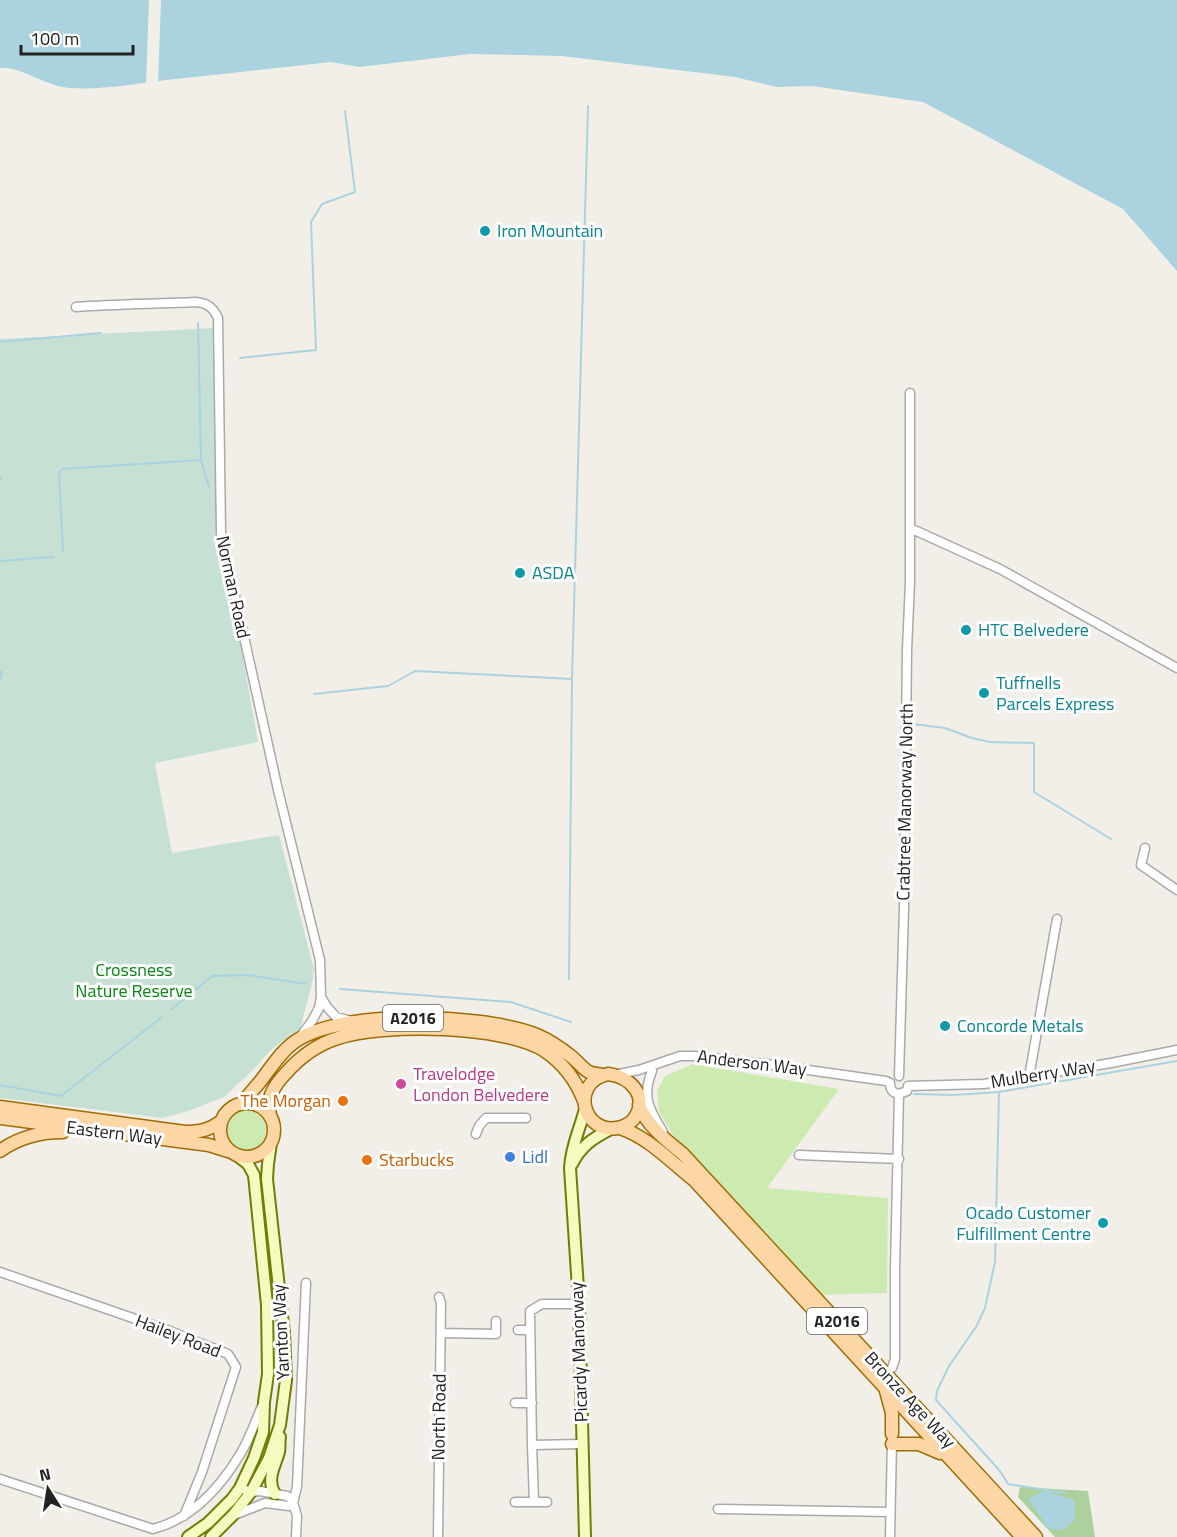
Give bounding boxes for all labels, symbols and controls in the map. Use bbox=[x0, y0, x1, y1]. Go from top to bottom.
scale bar bbox=[21, 18, 134, 56]
text: 100 m bbox=[30, 25, 79, 52]
place label: Iron Mountain bbox=[497, 217, 603, 244]
marker: Iron Mountain bbox=[478, 224, 492, 238]
street label: Norman Road bbox=[209, 533, 258, 641]
place label: ASDA bbox=[532, 559, 575, 586]
marker: ASDA bbox=[513, 566, 527, 580]
place label: HTC Belvedere bbox=[978, 616, 1089, 643]
marker: HTC Belvedere bbox=[959, 623, 973, 637]
place label: Tuffnells Parcels Express bbox=[996, 669, 1114, 717]
marker: Tuffnells Parcels Express bbox=[977, 686, 991, 700]
street label: Crabtree Manorway North bbox=[889, 703, 920, 901]
park label: Crossness Nature Reserve bbox=[75, 956, 193, 1004]
road number: A2016 bbox=[383, 1005, 443, 1031]
place label: Concorde Metals bbox=[957, 1012, 1084, 1039]
marker: Concorde Metals bbox=[938, 1019, 952, 1033]
street label: Anderson Way bbox=[696, 1042, 809, 1083]
street label: Mulberry Way bbox=[989, 1052, 1098, 1095]
place label: Travelodge London Belvedere bbox=[413, 1060, 549, 1108]
marker: Travelodge London Belvedere bbox=[394, 1077, 408, 1091]
place label: The Morgan bbox=[240, 1087, 331, 1114]
marker: The Morgan bbox=[336, 1094, 350, 1108]
street label: Eastern Way bbox=[65, 1113, 164, 1152]
place label: Lidl bbox=[522, 1143, 548, 1170]
place label: Starbucks bbox=[379, 1146, 454, 1173]
marker: Lidl bbox=[503, 1150, 517, 1164]
marker: Starbucks bbox=[360, 1153, 374, 1167]
place label: Ocado Customer Fulfillment Centre bbox=[956, 1199, 1091, 1247]
marker: Ocado Customer Fulfillment Centre bbox=[1096, 1216, 1110, 1230]
street label: Picardy Manorway bbox=[563, 1281, 594, 1423]
street label: Yarnton Way bbox=[264, 1283, 296, 1381]
street label: Hailey Road bbox=[131, 1307, 225, 1364]
road number: A2016 bbox=[807, 1308, 867, 1334]
street label: Bronze Age Way bbox=[858, 1345, 963, 1454]
street label: North Road bbox=[424, 1373, 453, 1461]
north arrow bbox=[18, 1459, 78, 1519]
text: N bbox=[37, 1461, 53, 1487]

